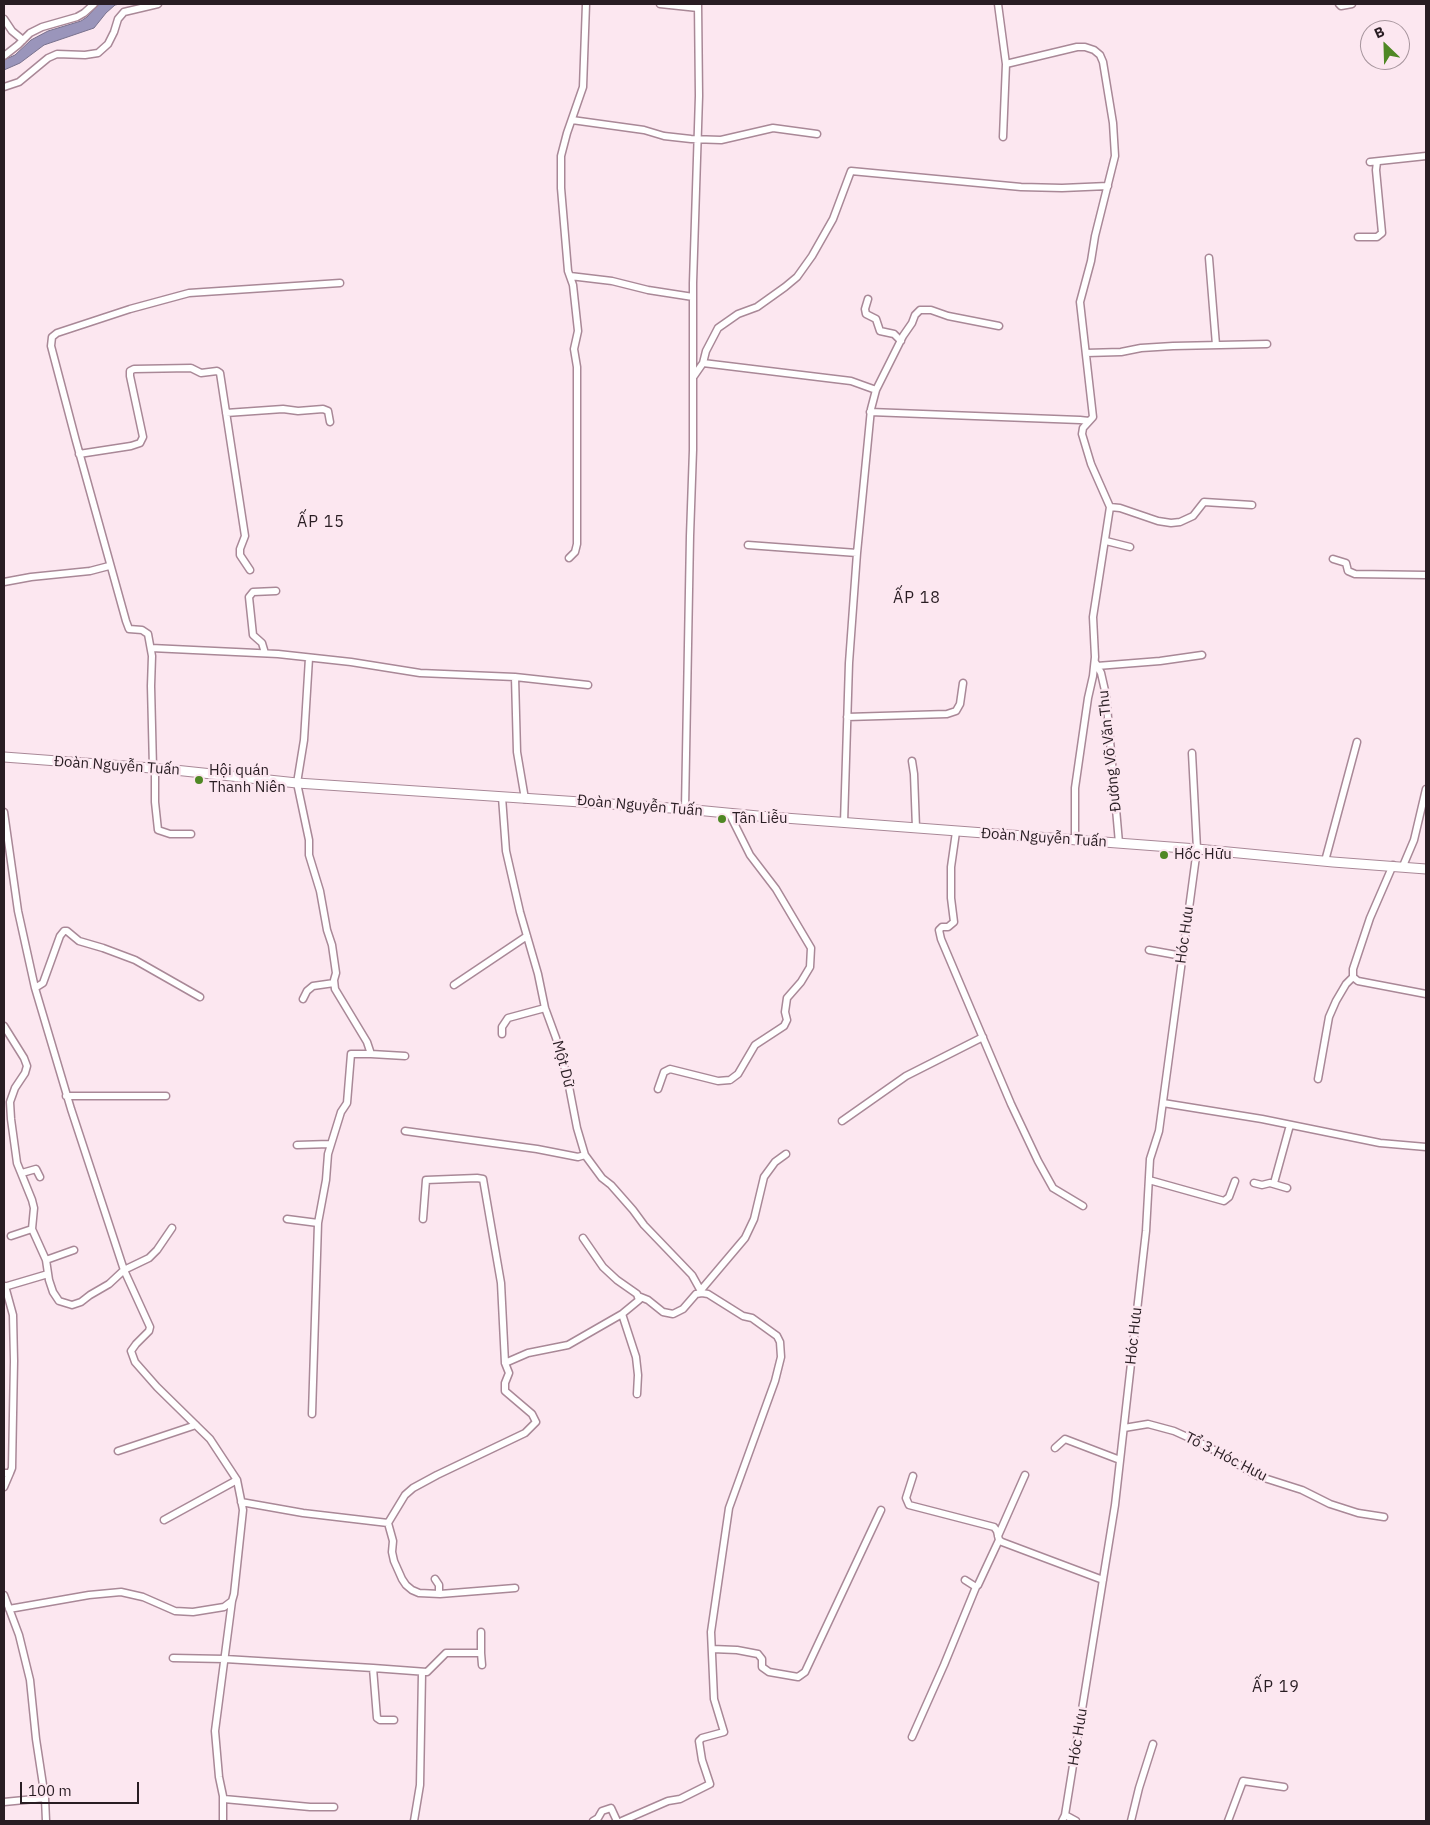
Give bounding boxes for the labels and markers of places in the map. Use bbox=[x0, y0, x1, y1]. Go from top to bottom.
place label: Hội quán Thanh Niên bbox=[209, 762, 286, 797]
marker: Hội quán Thanh Niên bbox=[193, 774, 205, 786]
place label: Tân Liễu bbox=[732, 810, 788, 828]
marker: Tân Liễu bbox=[716, 813, 728, 825]
place label: Hốc Hữu bbox=[1174, 846, 1232, 864]
marker: Hốc Hữu bbox=[1158, 849, 1170, 861]

